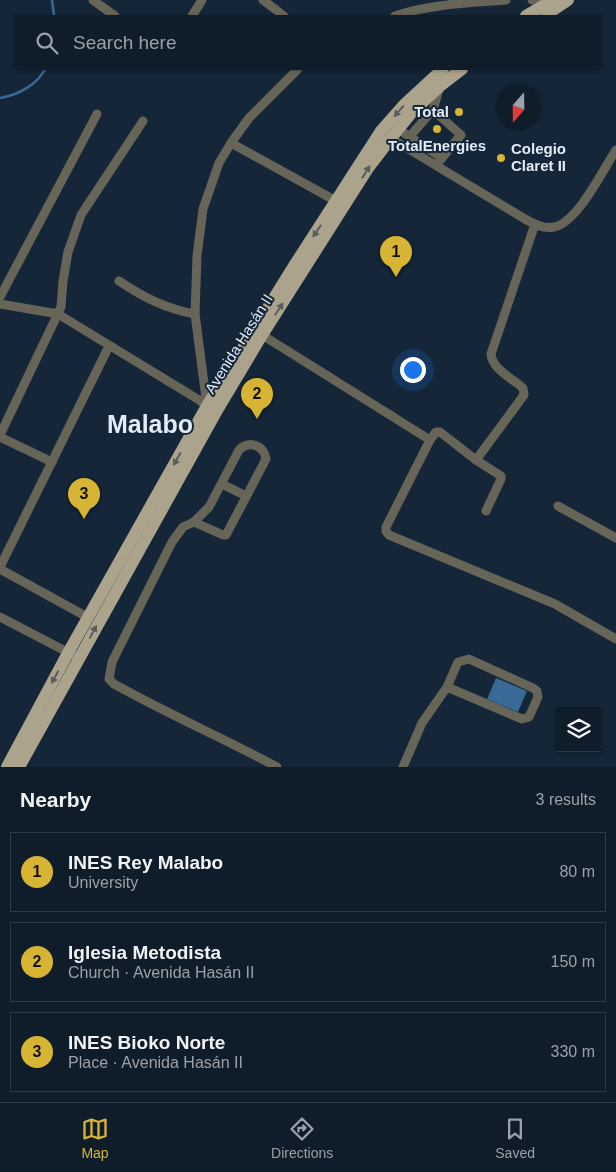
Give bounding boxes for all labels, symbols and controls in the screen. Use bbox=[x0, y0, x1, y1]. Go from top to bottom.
search box bbox=[15, 15, 601, 70]
icon: search bbox=[33, 29, 61, 57]
text: Search here bbox=[73, 32, 177, 53]
north arrow bbox=[496, 85, 541, 130]
place label: Total bbox=[414, 103, 449, 120]
one-way arrow bbox=[393, 105, 405, 117]
marker: Total bbox=[453, 106, 465, 118]
marker: TotalEnergies bbox=[431, 123, 443, 135]
place label: TotalEnergies bbox=[388, 137, 486, 154]
place label: Colegio Claret II bbox=[511, 140, 566, 174]
marker: Colegio Claret II bbox=[495, 152, 507, 164]
one-way arrow bbox=[361, 166, 371, 179]
one-way arrow bbox=[312, 225, 321, 238]
pin: 1 bbox=[380, 236, 412, 277]
street label: Avenida Hasán II bbox=[201, 291, 276, 397]
one-way arrow bbox=[274, 303, 284, 316]
your location bbox=[400, 357, 426, 383]
pin: 2 bbox=[241, 378, 273, 419]
district label: Malabo bbox=[107, 410, 193, 438]
one-way arrow bbox=[173, 452, 181, 467]
pin: 3 bbox=[68, 478, 100, 519]
one-way arrow bbox=[89, 625, 97, 639]
one-way arrow bbox=[51, 670, 59, 685]
map controls bbox=[556, 707, 601, 752]
button: layers bbox=[556, 707, 601, 752]
text: Nearby bbox=[20, 788, 91, 811]
text: 3 results bbox=[536, 791, 596, 808]
text: INES Rey Malabo bbox=[68, 852, 223, 873]
text: 1 bbox=[33, 863, 41, 880]
text: 80 m bbox=[559, 863, 595, 880]
text: University bbox=[68, 874, 138, 891]
text: Iglesia Metodista bbox=[68, 942, 221, 963]
text: 2 bbox=[33, 953, 41, 970]
text: 150 m bbox=[551, 953, 595, 970]
text: Church · Avenida Hasán II bbox=[68, 964, 254, 981]
text: INES Bioko Norte bbox=[68, 1032, 225, 1053]
text: 3 bbox=[33, 1043, 41, 1060]
text: 330 m bbox=[551, 1043, 595, 1060]
text: Place · Avenida Hasán II bbox=[68, 1054, 243, 1071]
tab: Map bbox=[81, 1115, 109, 1161]
tab: Directions bbox=[271, 1115, 333, 1161]
tab: Saved bbox=[495, 1115, 535, 1161]

